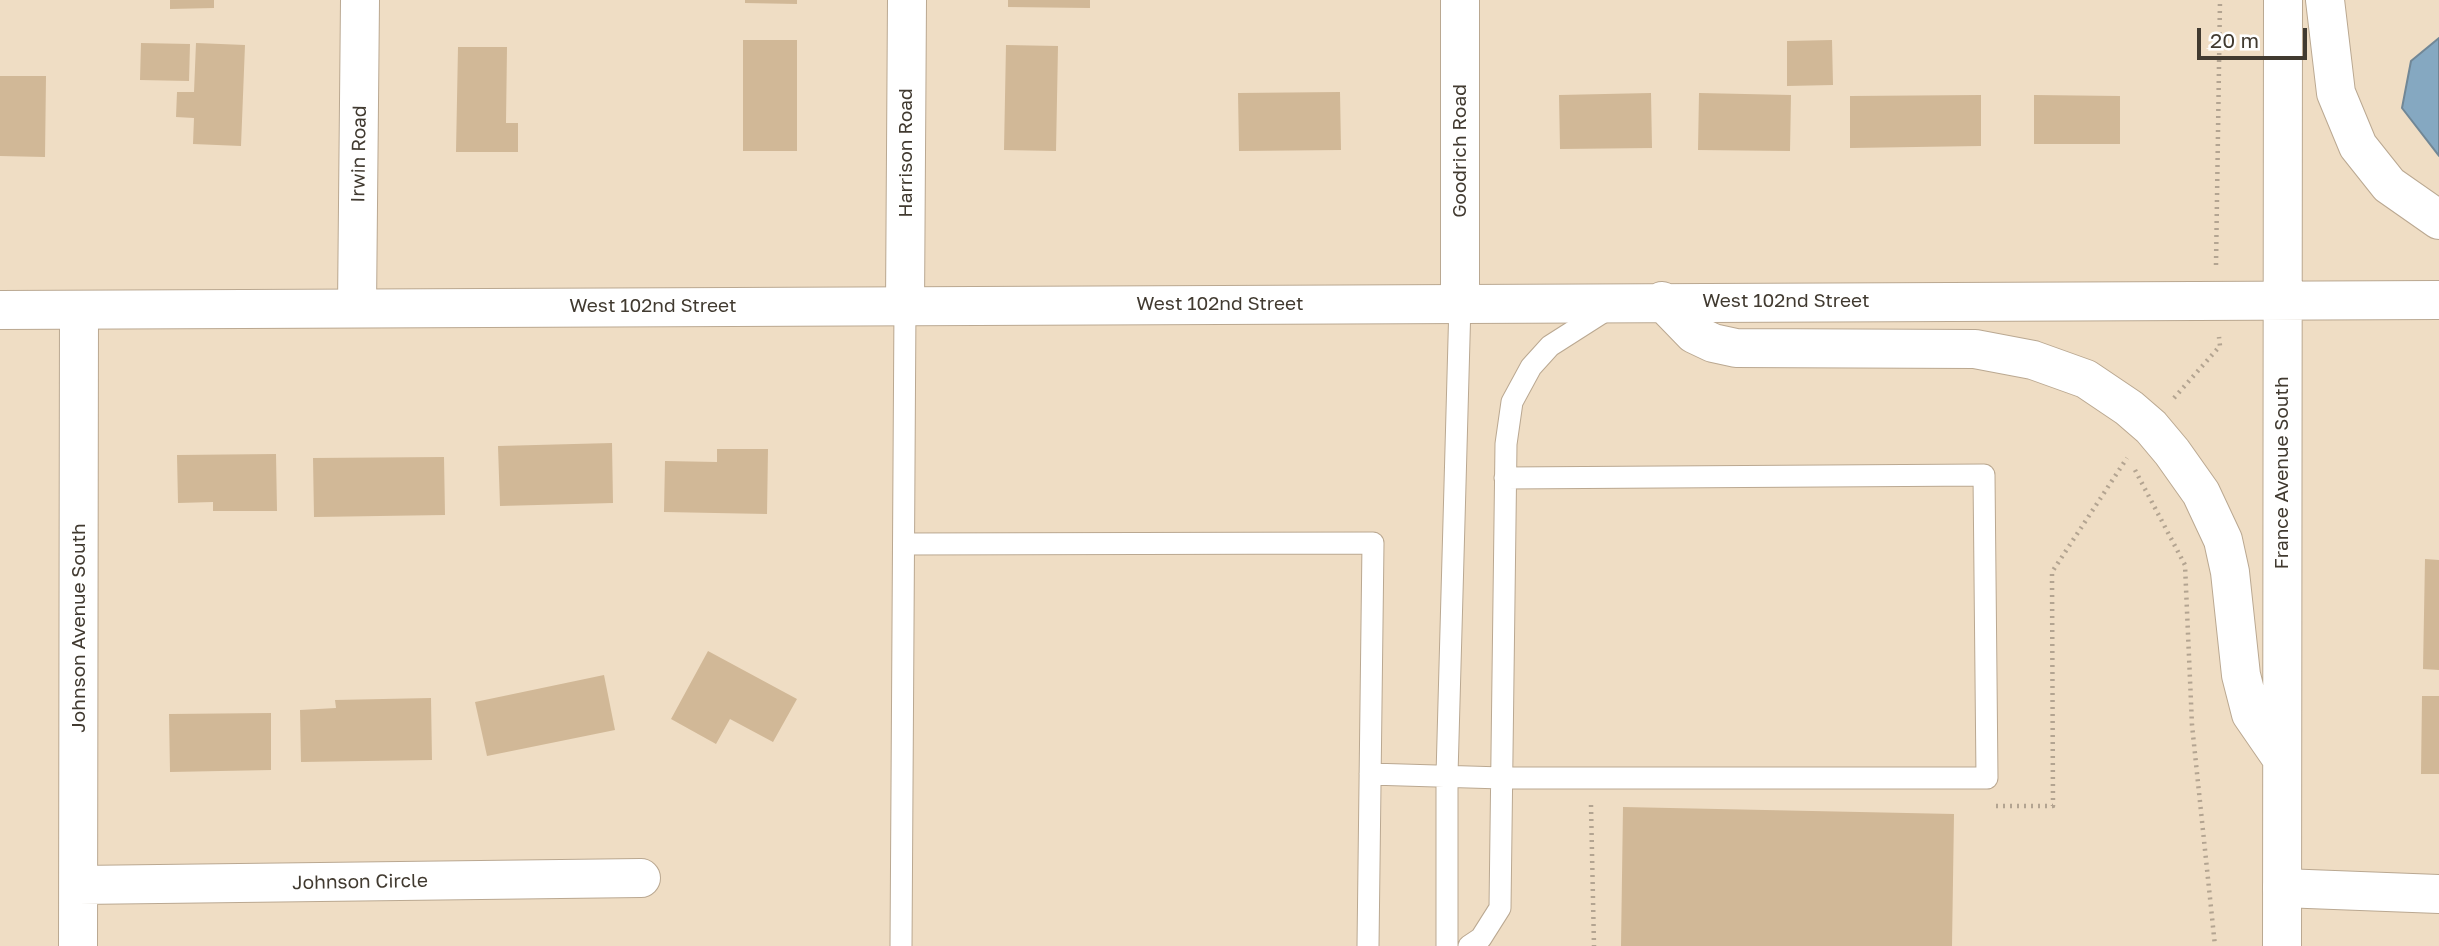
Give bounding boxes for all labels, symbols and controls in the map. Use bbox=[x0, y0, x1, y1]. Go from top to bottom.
scale bar bbox=[2201, 14, 2311, 58]
text: 20 m bbox=[2210, 27, 2259, 53]
street label: Goodrich Road bbox=[1449, 84, 1471, 218]
street label: Harrison Road bbox=[895, 88, 917, 218]
street label: Irwin Road bbox=[347, 105, 371, 203]
street label: West 102nd Street bbox=[1702, 290, 1870, 312]
street label: West 102nd Street bbox=[1136, 293, 1304, 315]
street label: West 102nd Street bbox=[569, 295, 737, 317]
street label: France Avenue South bbox=[2271, 376, 2293, 570]
street label: Johnson Avenue South bbox=[68, 523, 90, 733]
street label: Johnson Circle bbox=[292, 869, 428, 895]

